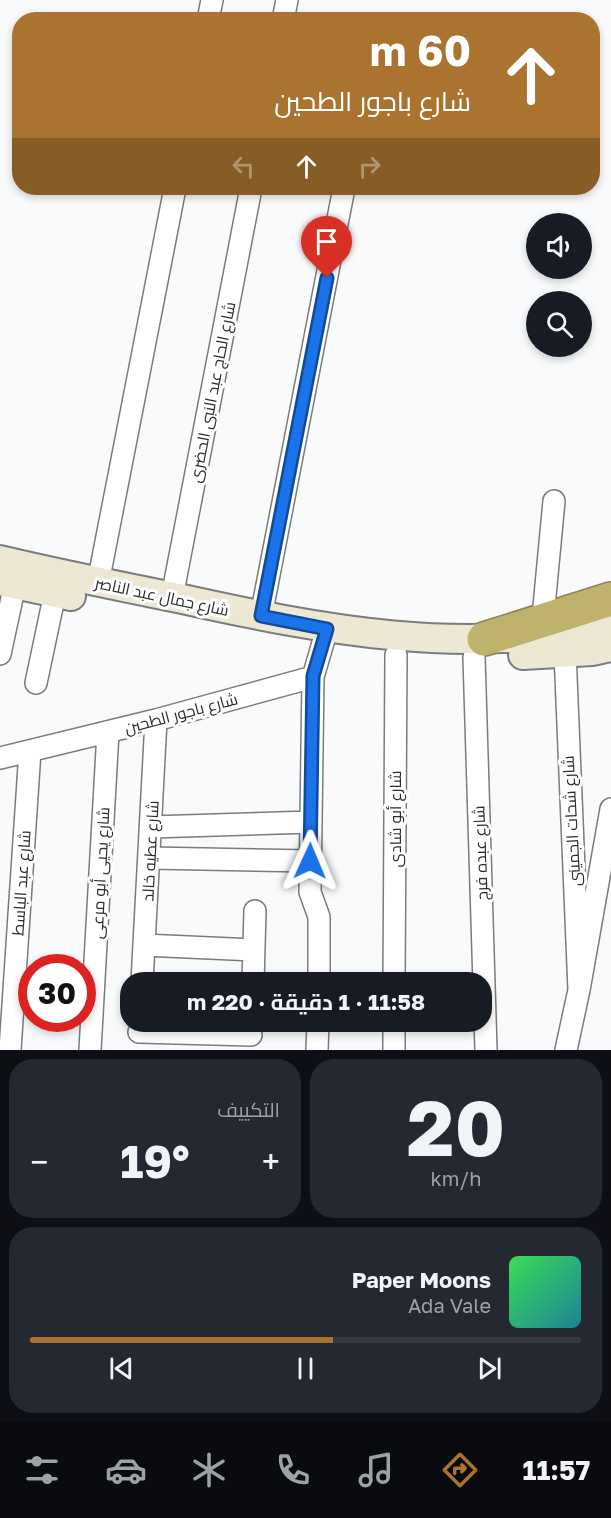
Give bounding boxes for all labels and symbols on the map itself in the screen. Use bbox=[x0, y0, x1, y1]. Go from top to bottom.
pin bbox=[301, 216, 352, 278]
street label: شارع الحاج عبد النبى الحضرى bbox=[185, 300, 241, 485]
street label: شارع جمال عبد الناصر bbox=[92, 572, 231, 622]
street label: شارع باجور الطحين bbox=[122, 688, 240, 740]
street label: شارع شحات الجمينى bbox=[558, 755, 586, 887]
street label: شارع أبو شادى bbox=[385, 771, 407, 867]
street label: شارع عطيه خالد bbox=[137, 800, 165, 902]
street label: شارع عبده فرج bbox=[468, 805, 494, 901]
street label: شارع يحيى أبو مرعى bbox=[87, 806, 115, 940]
position arrow bbox=[278, 829, 342, 893]
street label: شارع عبد الباسط bbox=[7, 830, 37, 937]
speed limit sign: 30 bbox=[18, 954, 96, 1032]

